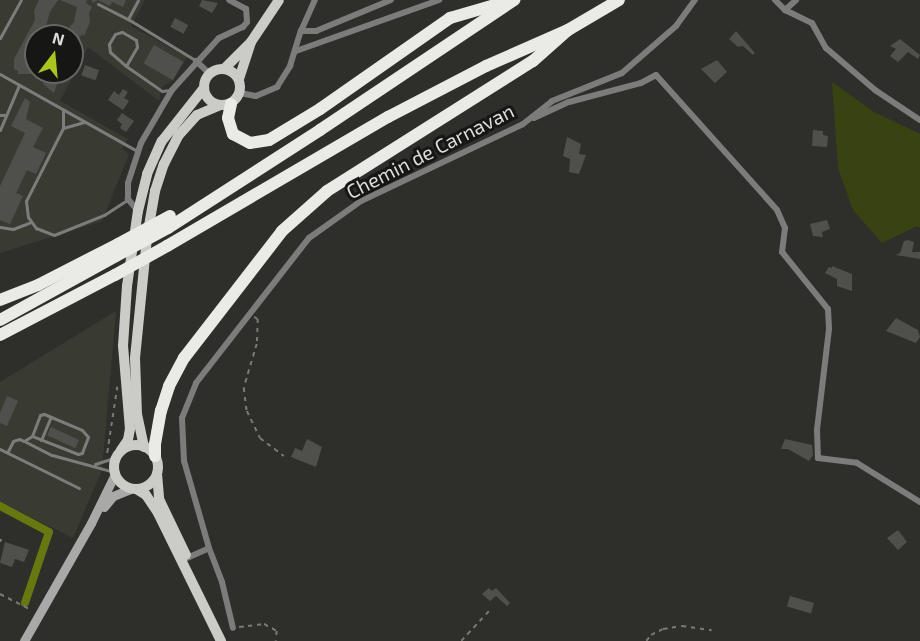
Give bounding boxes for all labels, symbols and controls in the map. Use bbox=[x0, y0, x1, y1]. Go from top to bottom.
north arrow bbox=[24, 24, 84, 84]
text: N bbox=[50, 27, 67, 49]
street label: Chemin de Carnavan bbox=[342, 98, 518, 204]

